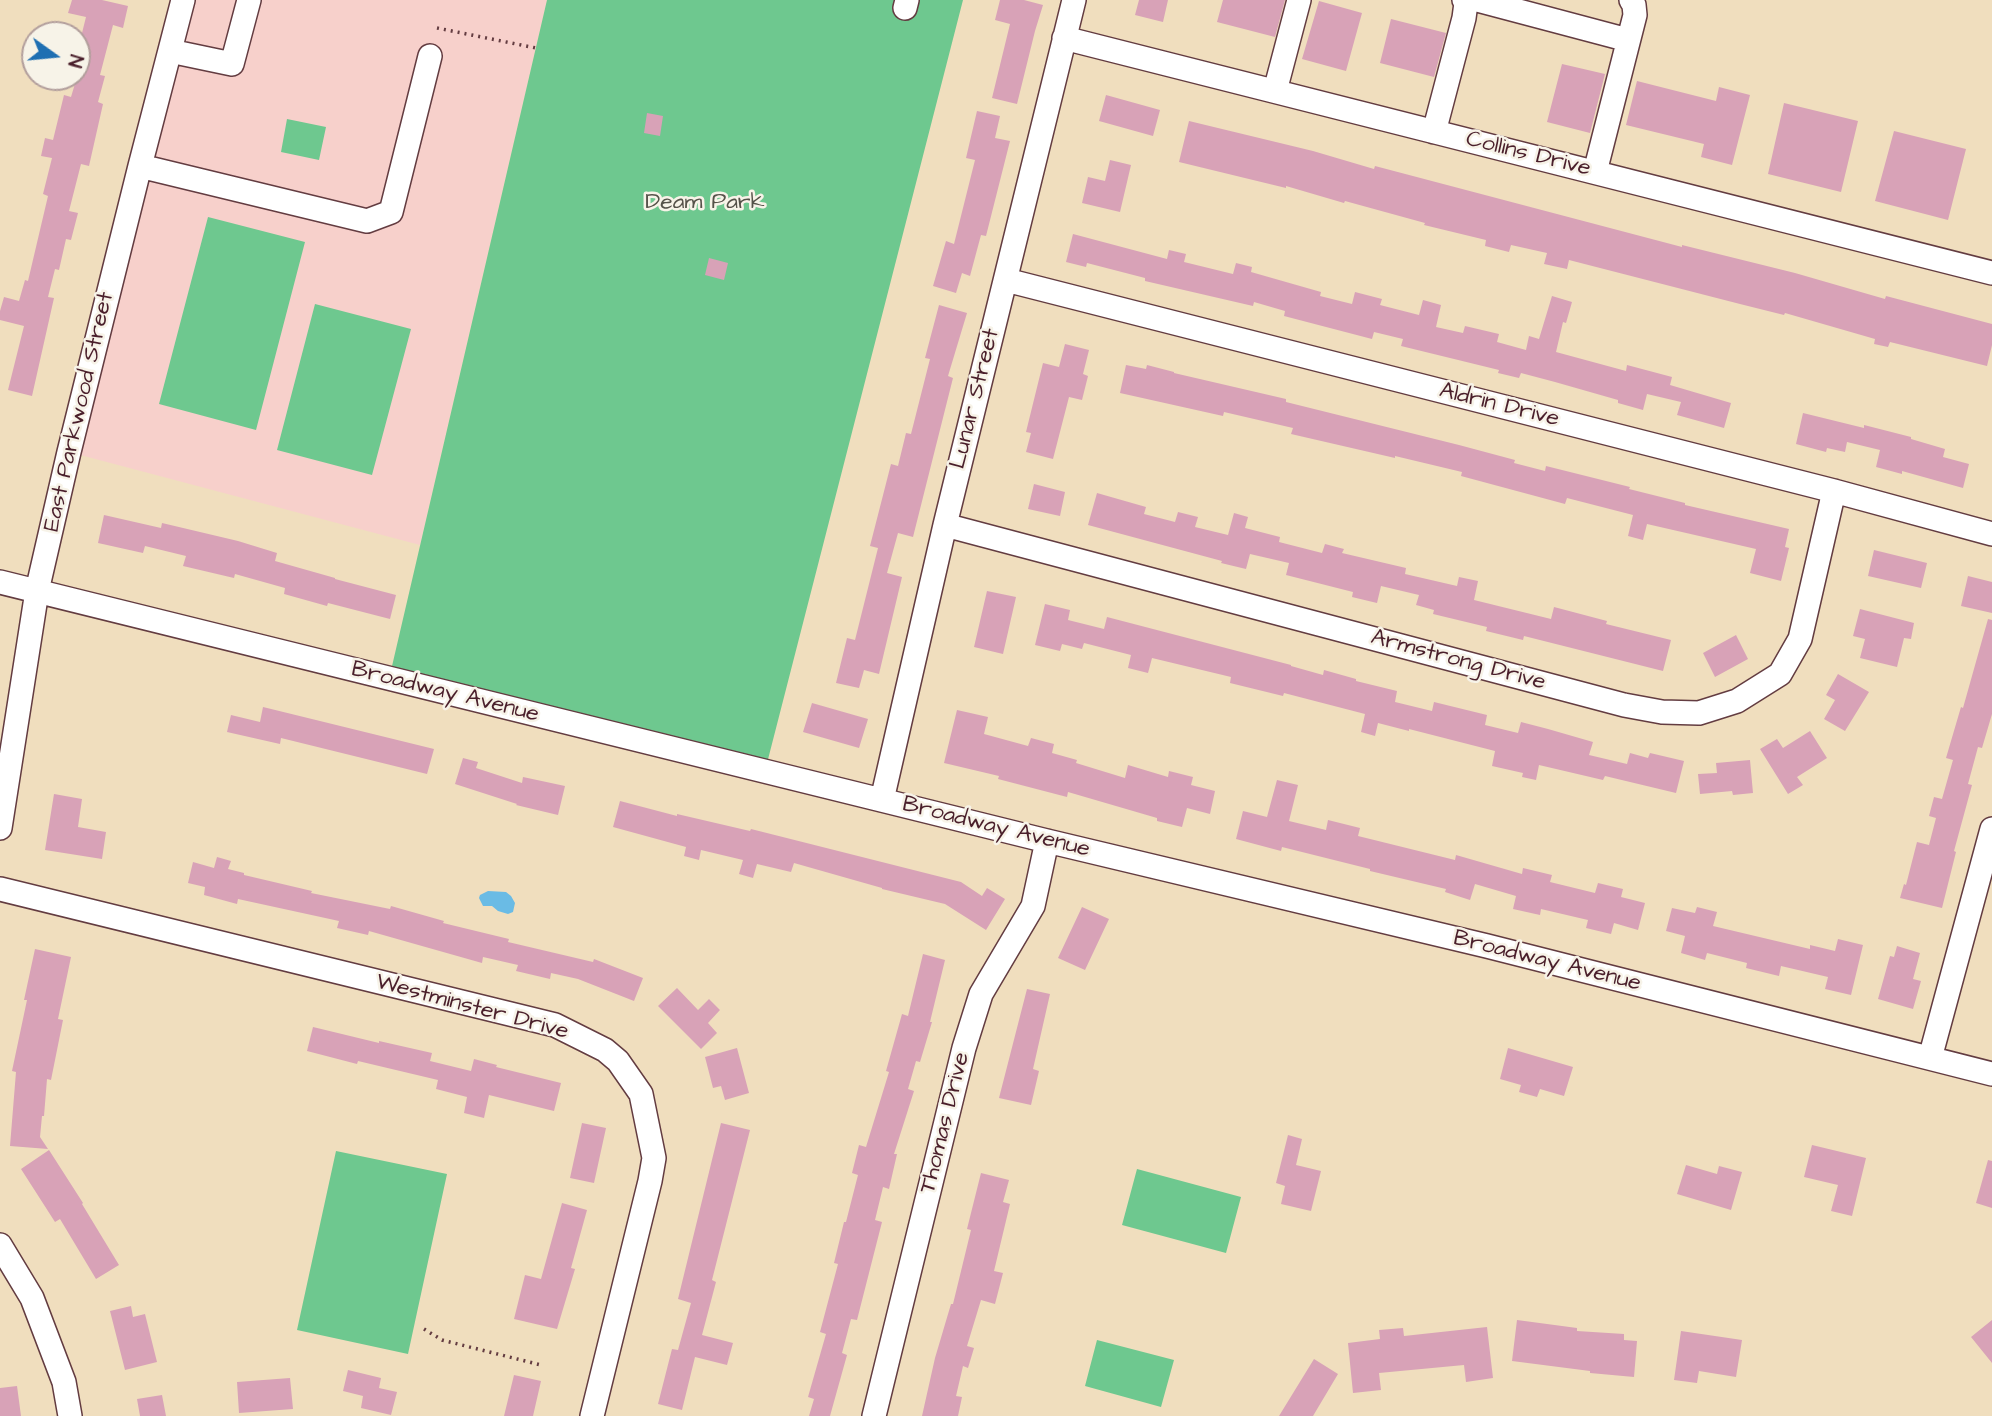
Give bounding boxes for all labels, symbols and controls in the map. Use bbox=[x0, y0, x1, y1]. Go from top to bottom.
north arrow bbox=[21, 21, 91, 91]
text: N bbox=[60, 52, 89, 70]
street label: Collins Drive bbox=[1463, 126, 1593, 184]
park label: Deam Park bbox=[645, 189, 765, 217]
street label: East Parkwood Street bbox=[39, 290, 121, 534]
street label: Lunar Street bbox=[945, 326, 1007, 472]
street label: Aldrin Drive bbox=[1436, 378, 1562, 434]
street label: Armstrong Drive bbox=[1368, 624, 1548, 698]
street label: Broadway Avenue bbox=[348, 656, 542, 730]
street label: Broadway Avenue bbox=[899, 791, 1093, 865]
street label: Broadway Avenue bbox=[1450, 925, 1644, 999]
street label: Westminster Drive bbox=[373, 969, 571, 1047]
street label: Thomas Drive bbox=[915, 1050, 977, 1196]

